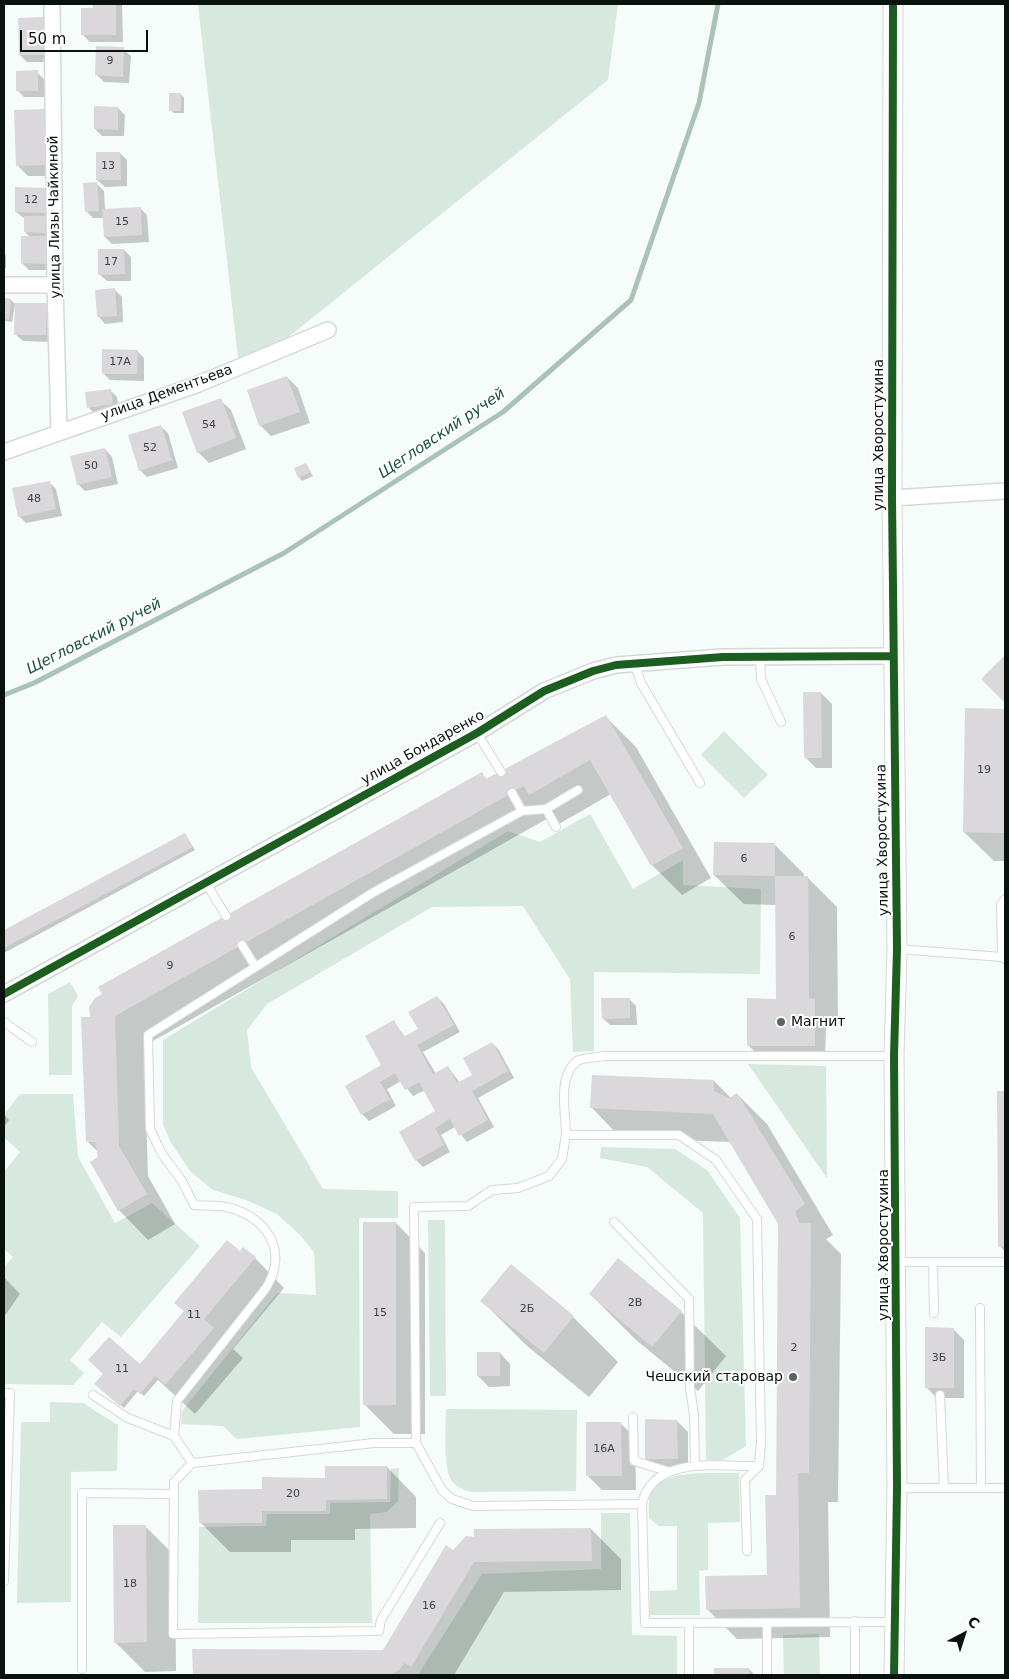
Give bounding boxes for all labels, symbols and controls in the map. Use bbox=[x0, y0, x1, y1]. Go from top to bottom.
scale bar bbox=[22, 20, 150, 52]
text: 50 m bbox=[28, 30, 66, 48]
house number: 9 bbox=[107, 54, 113, 68]
street label: улица Лизы Чайкиной bbox=[45, 135, 65, 299]
house number: 13 bbox=[101, 159, 115, 173]
house number: 12 bbox=[24, 193, 38, 207]
house number: 15 bbox=[115, 215, 129, 229]
house number: 17 bbox=[104, 255, 118, 269]
house number: 17А bbox=[109, 355, 131, 369]
street label: улица Хворостухина bbox=[871, 359, 887, 511]
street label: улица Дементьева bbox=[99, 361, 235, 425]
water label: Щегловский ручей bbox=[375, 385, 509, 483]
house number: 54 bbox=[202, 418, 216, 432]
house number: 52 bbox=[143, 441, 157, 455]
house number: 50 bbox=[84, 459, 98, 473]
house number: 48 bbox=[27, 492, 41, 506]
water label: Щегловский ручей bbox=[24, 595, 164, 679]
street label: улица Бондаренко bbox=[359, 707, 487, 789]
house number: 19 bbox=[977, 763, 991, 777]
street label: улица Хворостухина bbox=[873, 764, 893, 916]
house number: 6 bbox=[741, 852, 747, 866]
house number: 6 bbox=[789, 930, 795, 944]
house number: 9 bbox=[167, 959, 173, 973]
place label: Магнит bbox=[791, 1014, 845, 1030]
marker: Магнит bbox=[775, 1016, 787, 1028]
street label: улица Хворостухина bbox=[876, 1169, 892, 1321]
house number: 2В bbox=[628, 1296, 642, 1310]
house number: 2Б bbox=[520, 1302, 534, 1316]
house number: 15 bbox=[373, 1306, 387, 1320]
house number: 11 bbox=[187, 1308, 201, 1322]
house number: 2 bbox=[791, 1341, 797, 1355]
house number: 3Б bbox=[932, 1351, 946, 1365]
house number: 11 bbox=[115, 1362, 129, 1376]
place label: Чешский старовар bbox=[646, 1369, 783, 1385]
marker: Чешский старовар bbox=[787, 1371, 799, 1383]
house number: 16А bbox=[593, 1442, 615, 1456]
house number: 20 bbox=[286, 1487, 300, 1501]
house number: 18 bbox=[123, 1577, 137, 1591]
house number: 16 bbox=[422, 1599, 436, 1613]
north arrow bbox=[939, 1609, 989, 1659]
text: С bbox=[965, 1613, 983, 1632]

